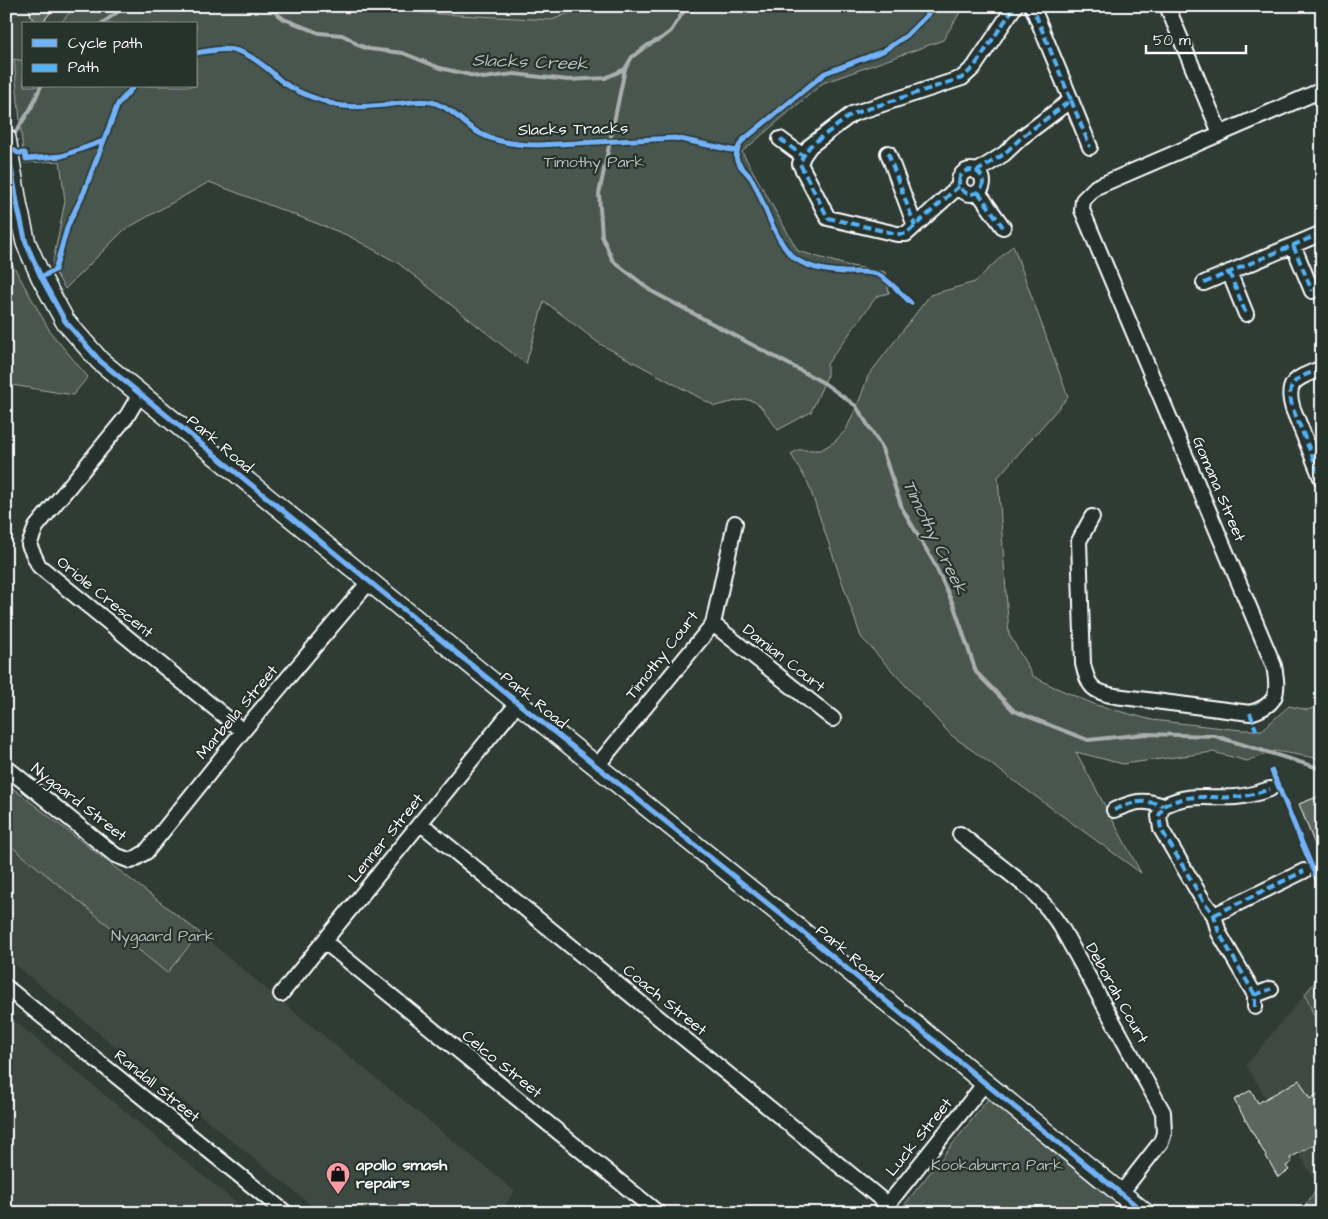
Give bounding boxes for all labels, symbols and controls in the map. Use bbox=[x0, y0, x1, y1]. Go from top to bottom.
legend bbox=[22, 22, 198, 88]
scale bar bbox=[1146, 22, 1246, 54]
text: 50 m bbox=[1153, 30, 1191, 51]
text: Cycle path bbox=[68, 33, 143, 55]
water label: Slacks Creek bbox=[472, 47, 589, 77]
text: Path bbox=[68, 57, 99, 78]
street label: Slacks Tracks bbox=[518, 117, 628, 141]
park label: Timothy Park bbox=[544, 151, 644, 174]
street label: Park Road bbox=[182, 410, 258, 478]
street label: Gomana Street bbox=[1187, 433, 1251, 546]
water label: Timothy Creek bbox=[896, 476, 974, 600]
street label: Oriole Crescent bbox=[52, 551, 158, 643]
street label: Timothy Court bbox=[620, 606, 705, 705]
street label: Damian Court bbox=[738, 619, 830, 698]
street label: Marbella Street bbox=[191, 660, 283, 764]
street label: Park Road bbox=[496, 666, 572, 734]
street label: Nygaard Street bbox=[26, 758, 132, 848]
street label: Lenner Street bbox=[343, 788, 429, 887]
street label: Park Road bbox=[811, 920, 887, 988]
park label: Nygaard Park bbox=[111, 925, 215, 948]
street label: Deborah Court bbox=[1080, 939, 1154, 1048]
street label: Coach Street bbox=[618, 959, 712, 1041]
street label: Celco Street bbox=[457, 1025, 547, 1104]
street label: Randall Street bbox=[109, 1045, 205, 1128]
street label: Luck Street bbox=[881, 1093, 958, 1181]
place label: apollo smash repairs bbox=[355, 1154, 448, 1194]
park label: Kookaburra Park bbox=[931, 1154, 1063, 1176]
shop icon: apollo smash repairs bbox=[325, 1161, 351, 1195]

